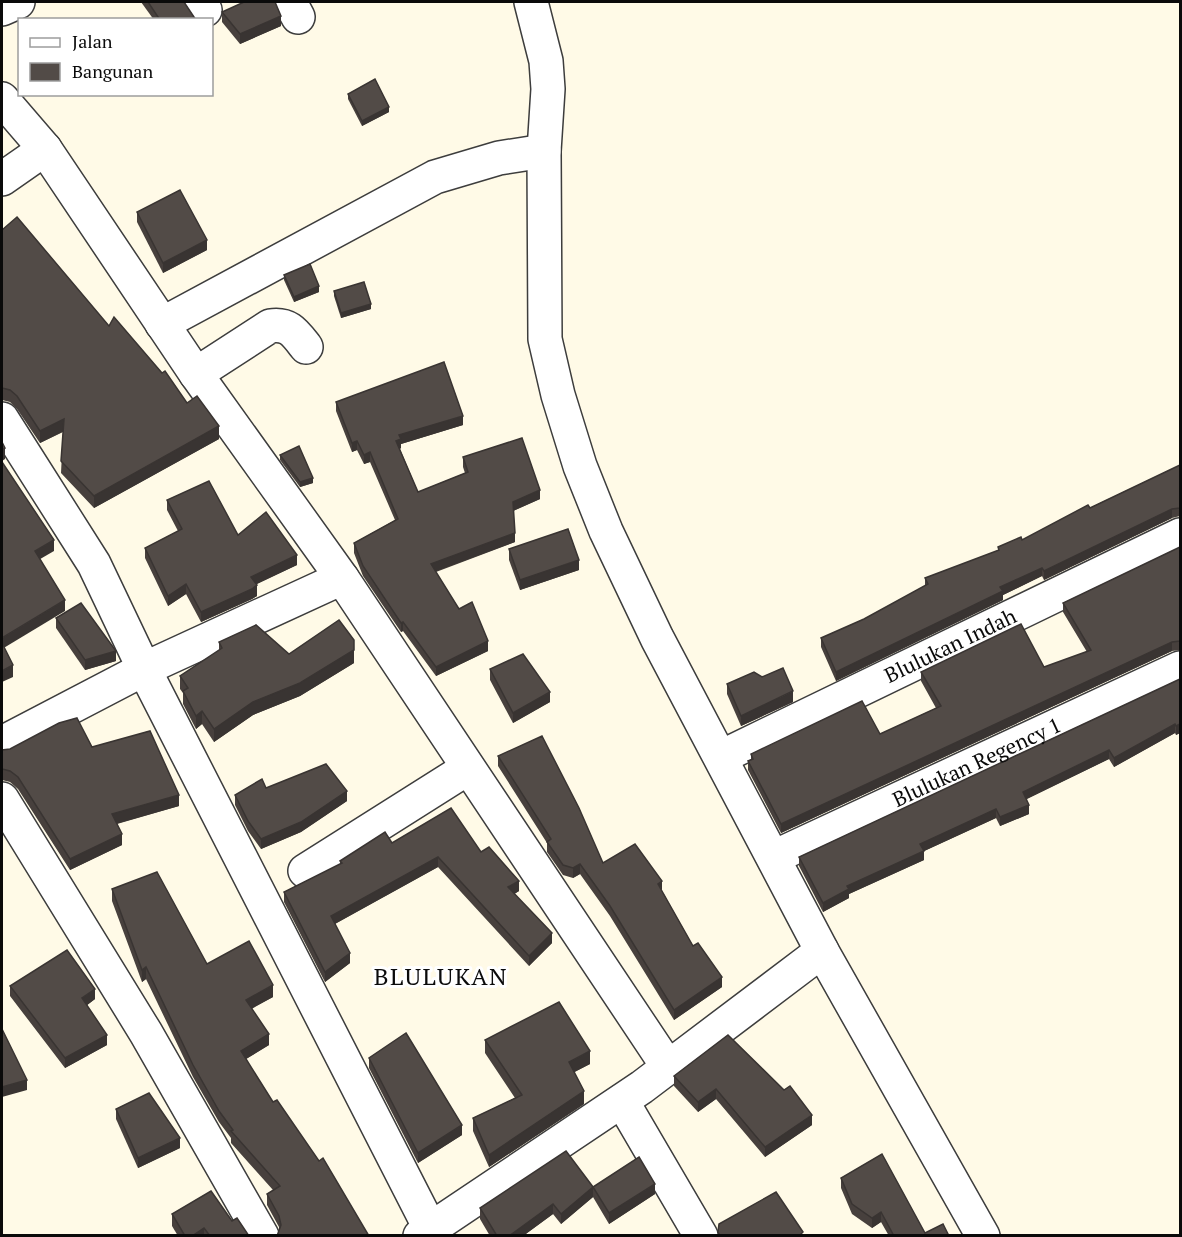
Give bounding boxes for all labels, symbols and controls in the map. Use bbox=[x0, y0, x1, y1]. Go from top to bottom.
legend bbox=[18, 18, 213, 96]
text: Jalan bbox=[72, 29, 113, 53]
text: Bangunan bbox=[72, 59, 153, 83]
street label: Blulukan Indah bbox=[880, 601, 1021, 689]
street label: Blulukan Regency 1 bbox=[888, 710, 1066, 813]
district label: BLULUKAN bbox=[374, 960, 508, 992]

